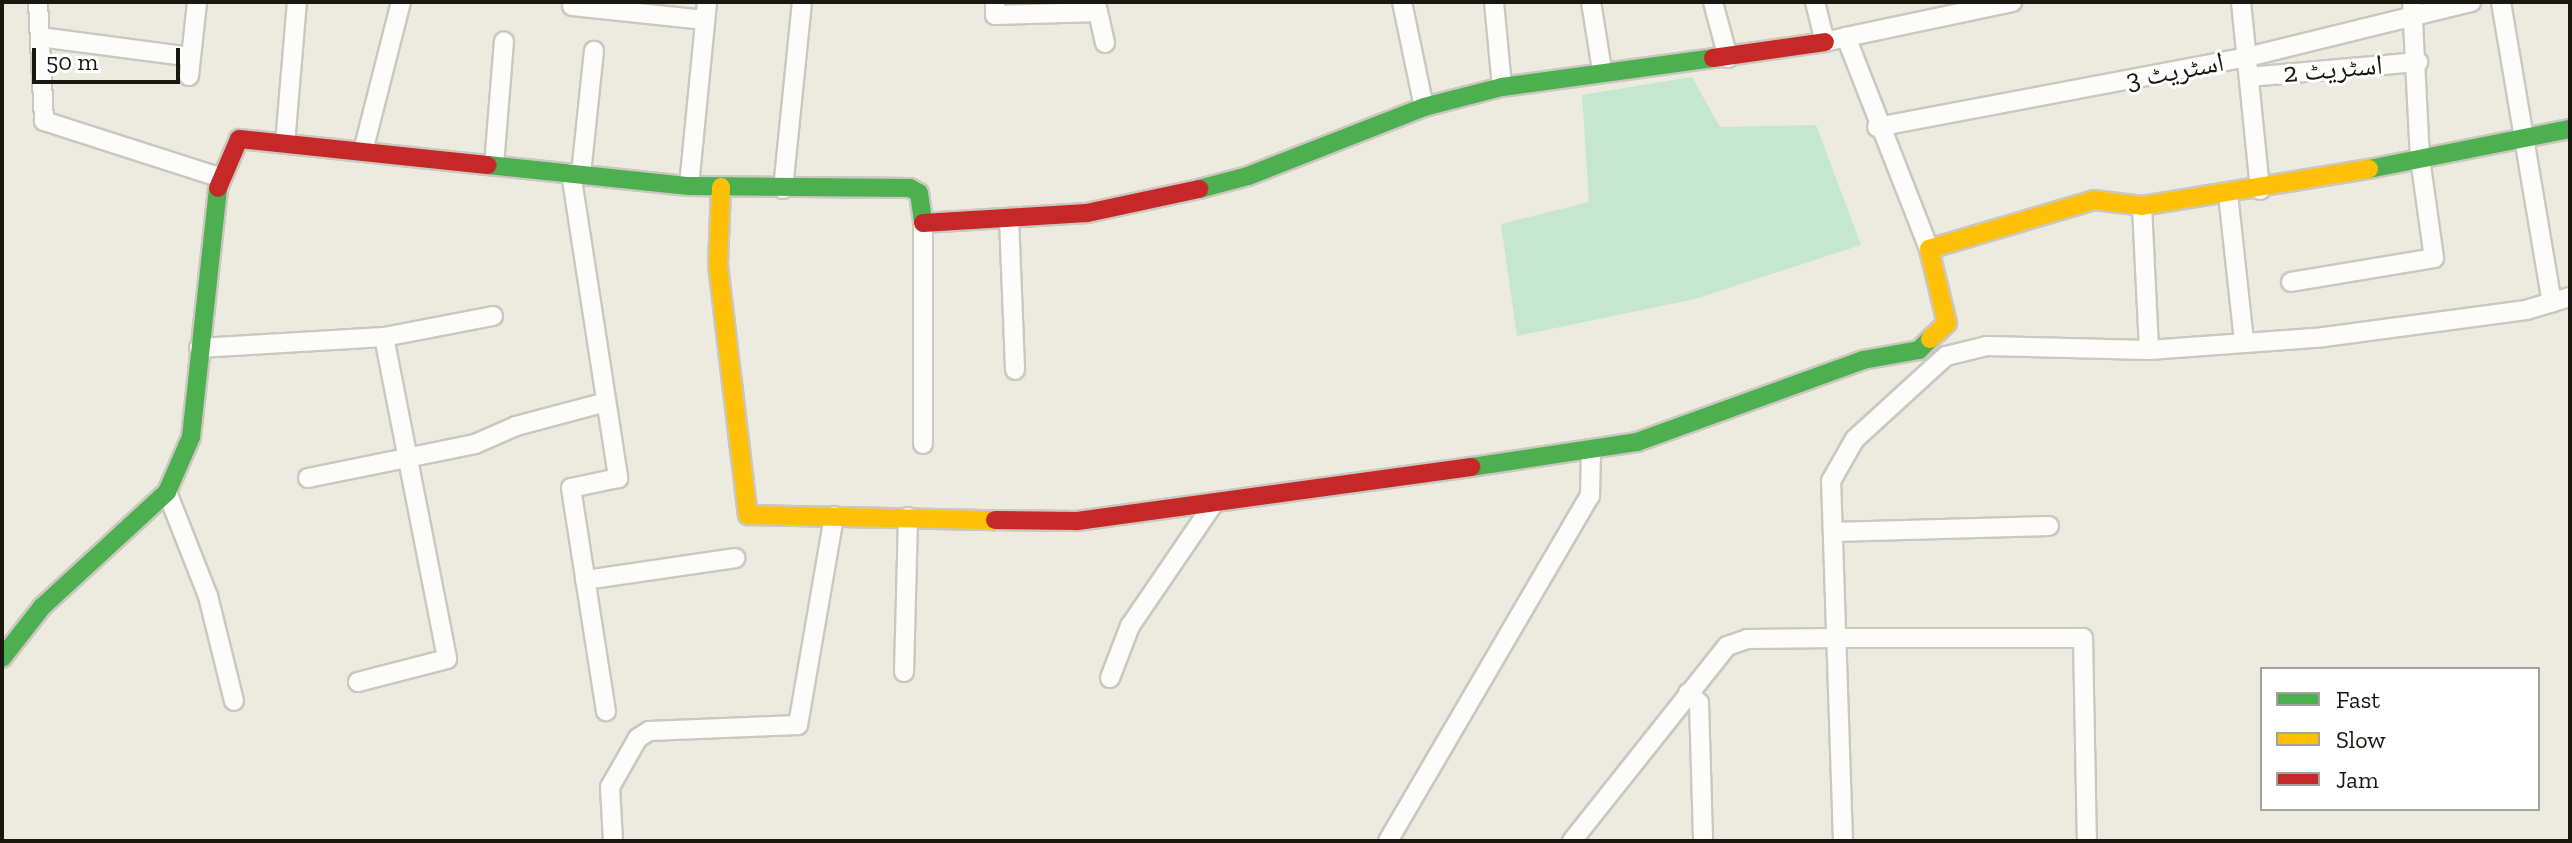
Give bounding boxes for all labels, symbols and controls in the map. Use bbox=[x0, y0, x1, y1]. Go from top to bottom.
scale bar bbox=[36, 32, 184, 82]
street label: اسٹریٹ 3 bbox=[2123, 45, 2227, 97]
text: 50 m bbox=[46, 47, 98, 76]
street label: اسٹریٹ 2 bbox=[2282, 48, 2384, 90]
legend bbox=[2260, 667, 2540, 811]
text: Fast bbox=[2336, 685, 2380, 714]
text: Slow bbox=[2336, 725, 2386, 754]
text: Jam bbox=[2336, 765, 2379, 794]

